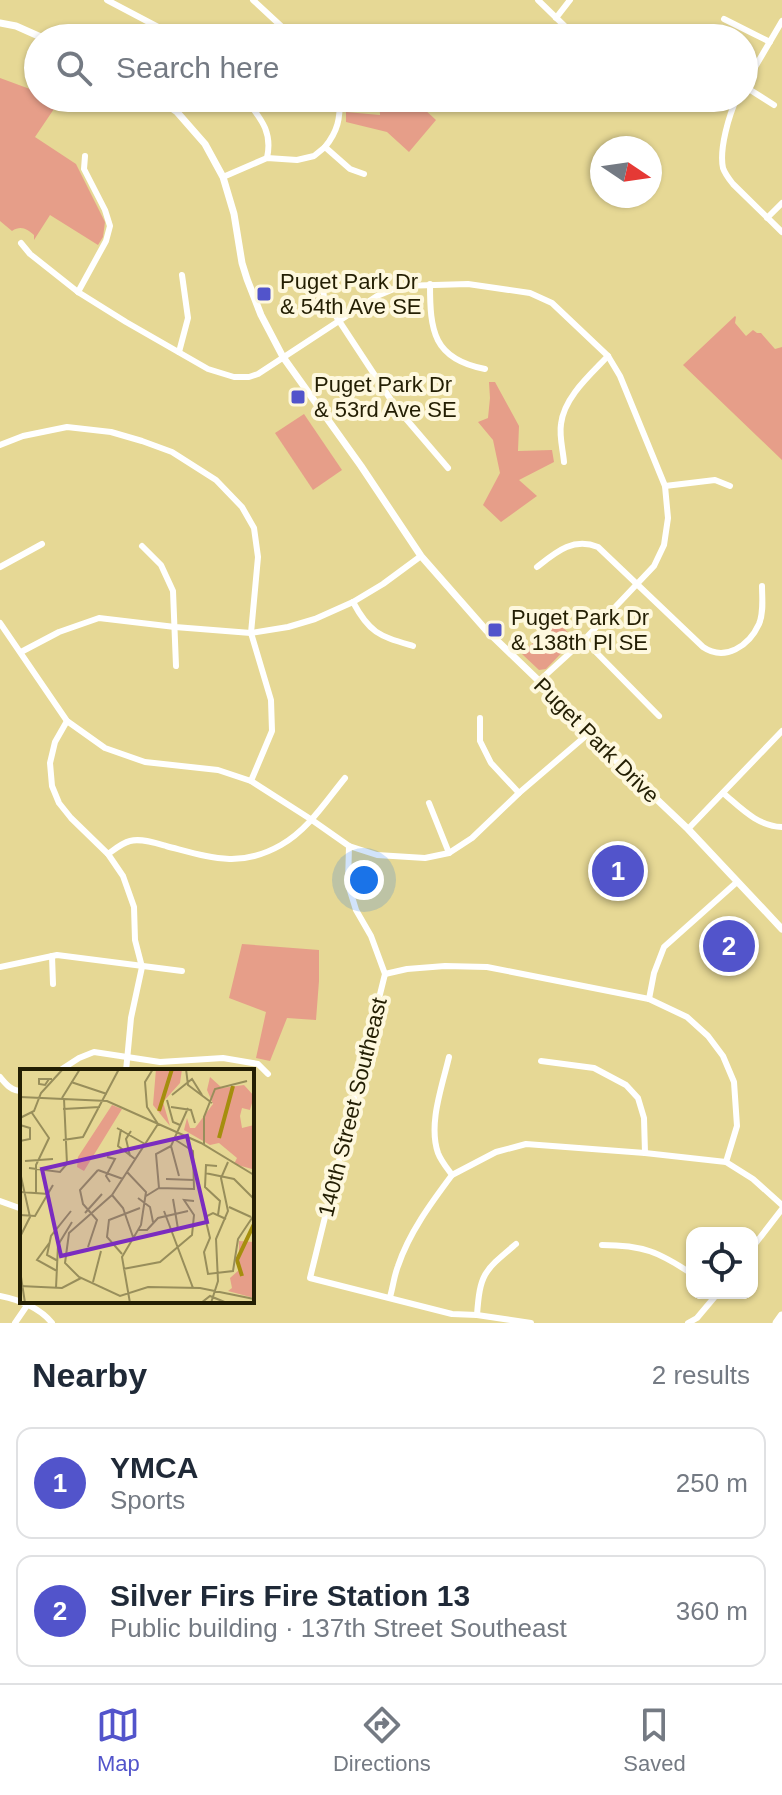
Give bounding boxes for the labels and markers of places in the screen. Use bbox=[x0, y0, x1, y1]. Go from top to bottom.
place label: Puget Park Dr & 54th Ave SE bbox=[280, 269, 421, 319]
marker: Puget Park Dr & 54th Ave SE bbox=[255, 285, 273, 303]
place label: Puget Park Dr & 53rd Ave SE bbox=[314, 372, 457, 422]
marker: Puget Park Dr & 53rd Ave SE bbox=[289, 388, 307, 406]
place label: Puget Park Dr & 138th Pl SE bbox=[511, 605, 649, 655]
marker: Puget Park Dr & 138th Pl SE bbox=[486, 621, 504, 639]
pin: 1 bbox=[592, 841, 644, 901]
pin: 2 bbox=[703, 916, 755, 976]

